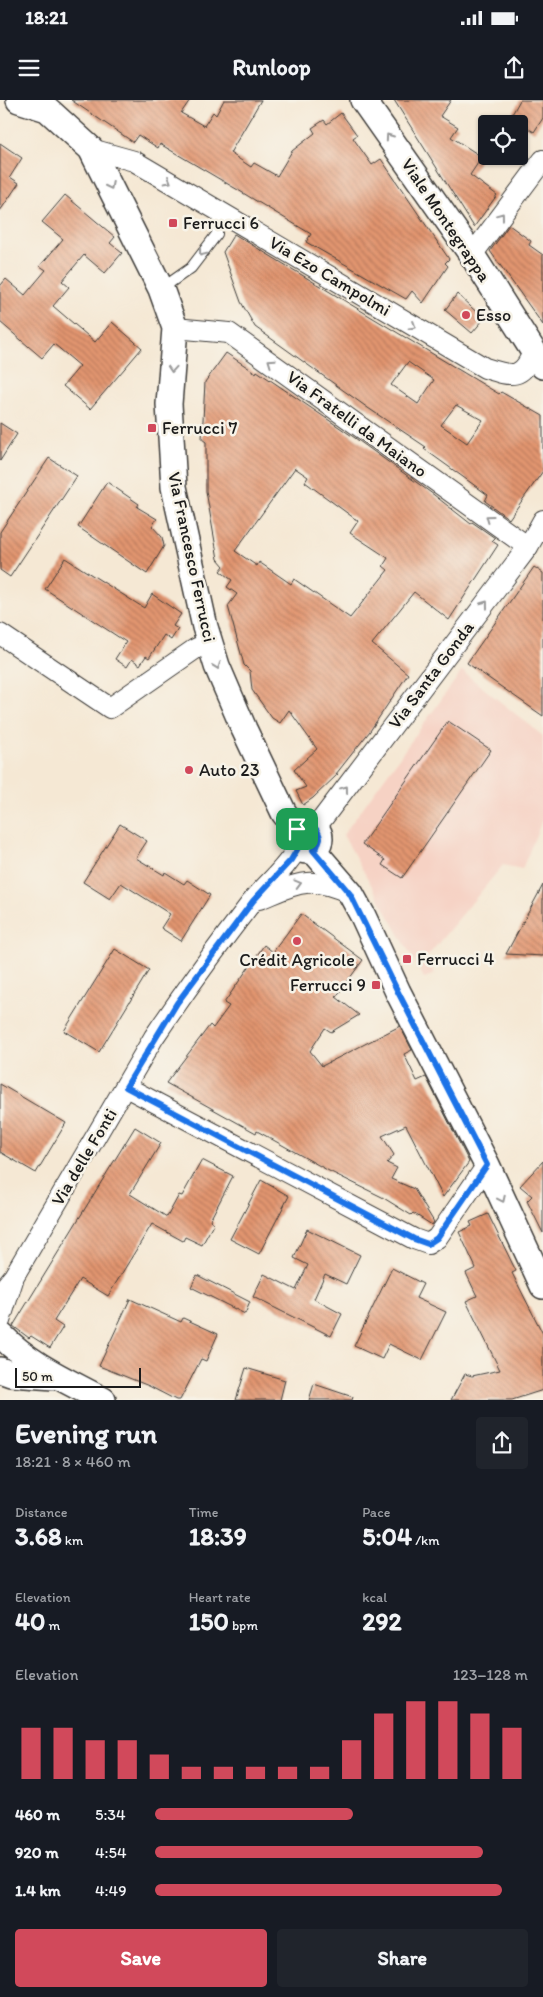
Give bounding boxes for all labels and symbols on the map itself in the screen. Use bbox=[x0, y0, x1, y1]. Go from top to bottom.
one-way arrow bbox=[386, 133, 395, 142]
street label: Viale Montegrappa bbox=[397, 154, 496, 286]
one-way arrow bbox=[163, 174, 172, 184]
one-way arrow bbox=[104, 181, 114, 190]
place label: Ferrucci 6 bbox=[183, 212, 259, 234]
one-way arrow bbox=[495, 212, 504, 222]
marker: Ferrucci 6 bbox=[167, 217, 179, 229]
street label: Via Ezo Campolmi bbox=[265, 231, 395, 321]
one-way arrow bbox=[199, 247, 208, 257]
place label: Esso bbox=[476, 304, 511, 326]
marker: Esso bbox=[460, 309, 472, 321]
one-way arrow bbox=[408, 319, 417, 329]
one-way arrow bbox=[267, 359, 277, 368]
one-way arrow bbox=[166, 366, 177, 374]
street label: Via Fratelli da Maiano bbox=[283, 366, 431, 482]
place label: Ferrucci 7 bbox=[162, 417, 238, 439]
marker: Ferrucci 7 bbox=[146, 422, 158, 434]
street label: Via Francesco Ferrucci bbox=[163, 470, 221, 644]
one-way arrow bbox=[485, 515, 494, 525]
one-way arrow bbox=[479, 600, 488, 610]
street label: Via Santa Gonda bbox=[383, 616, 479, 733]
one-way arrow bbox=[211, 662, 221, 670]
place label: Auto 23 bbox=[199, 759, 260, 781]
marker: Auto 23 bbox=[183, 764, 195, 776]
one-way arrow bbox=[339, 786, 347, 795]
pin bbox=[276, 808, 318, 850]
one-way arrow bbox=[294, 879, 303, 890]
marker: Crédit Agricole bbox=[291, 935, 303, 947]
place label: Ferrucci 4 bbox=[417, 948, 495, 970]
place label: Crédit Agricole bbox=[239, 949, 355, 971]
marker: Ferrucci 4 bbox=[401, 953, 413, 965]
place label: Ferrucci 9 bbox=[290, 974, 366, 996]
marker: Ferrucci 9 bbox=[370, 979, 382, 991]
street label: Via delle Fonti bbox=[46, 1104, 122, 1210]
one-way arrow bbox=[496, 1194, 507, 1203]
scale bar bbox=[15, 1364, 141, 1388]

